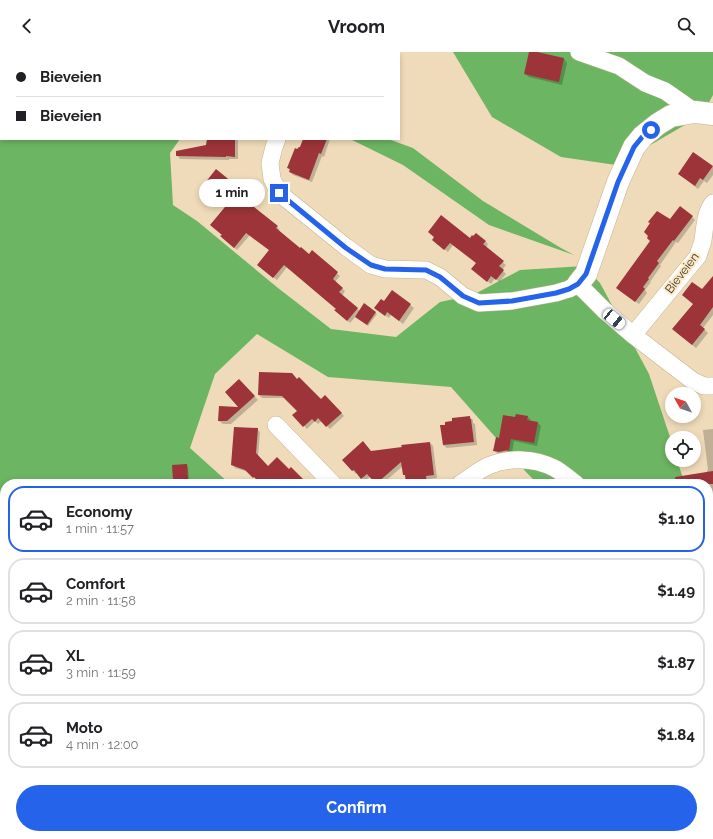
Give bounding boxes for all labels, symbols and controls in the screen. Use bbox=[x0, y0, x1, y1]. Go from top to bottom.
icon: back bbox=[16, 15, 38, 37]
icon: search bbox=[675, 15, 697, 37]
text: Vroom bbox=[328, 16, 385, 37]
text: Bieveien bbox=[40, 68, 102, 86]
text: Bieveien bbox=[40, 107, 102, 125]
route start bbox=[642, 121, 660, 139]
callout: 1 min bbox=[199, 179, 265, 207]
route end bbox=[270, 184, 288, 202]
text: 1 min bbox=[216, 185, 248, 200]
street label: Bieveien bbox=[662, 250, 702, 296]
car bbox=[601, 307, 627, 331]
north arrow bbox=[665, 387, 701, 423]
map controls bbox=[665, 387, 701, 467]
button: locate bbox=[665, 431, 701, 467]
icon: car bbox=[18, 501, 54, 537]
text: Economy bbox=[66, 503, 133, 521]
text: $1.10 bbox=[658, 510, 695, 528]
text: 1 min · 11:57 bbox=[66, 521, 134, 536]
icon: car bbox=[18, 573, 54, 609]
text: Comfort bbox=[66, 575, 125, 593]
text: $1.49 bbox=[657, 582, 695, 600]
text: 2 min · 11:58 bbox=[66, 593, 136, 608]
icon: car bbox=[18, 645, 54, 681]
text: XL bbox=[66, 647, 84, 665]
text: $1.87 bbox=[657, 654, 695, 672]
text: 3 min · 11:59 bbox=[66, 665, 136, 680]
icon: car bbox=[18, 717, 54, 753]
text: Moto bbox=[66, 719, 103, 737]
text: $1.84 bbox=[657, 726, 695, 744]
text: 4 min · 12:00 bbox=[66, 737, 139, 752]
button: Confirm bbox=[16, 785, 697, 831]

